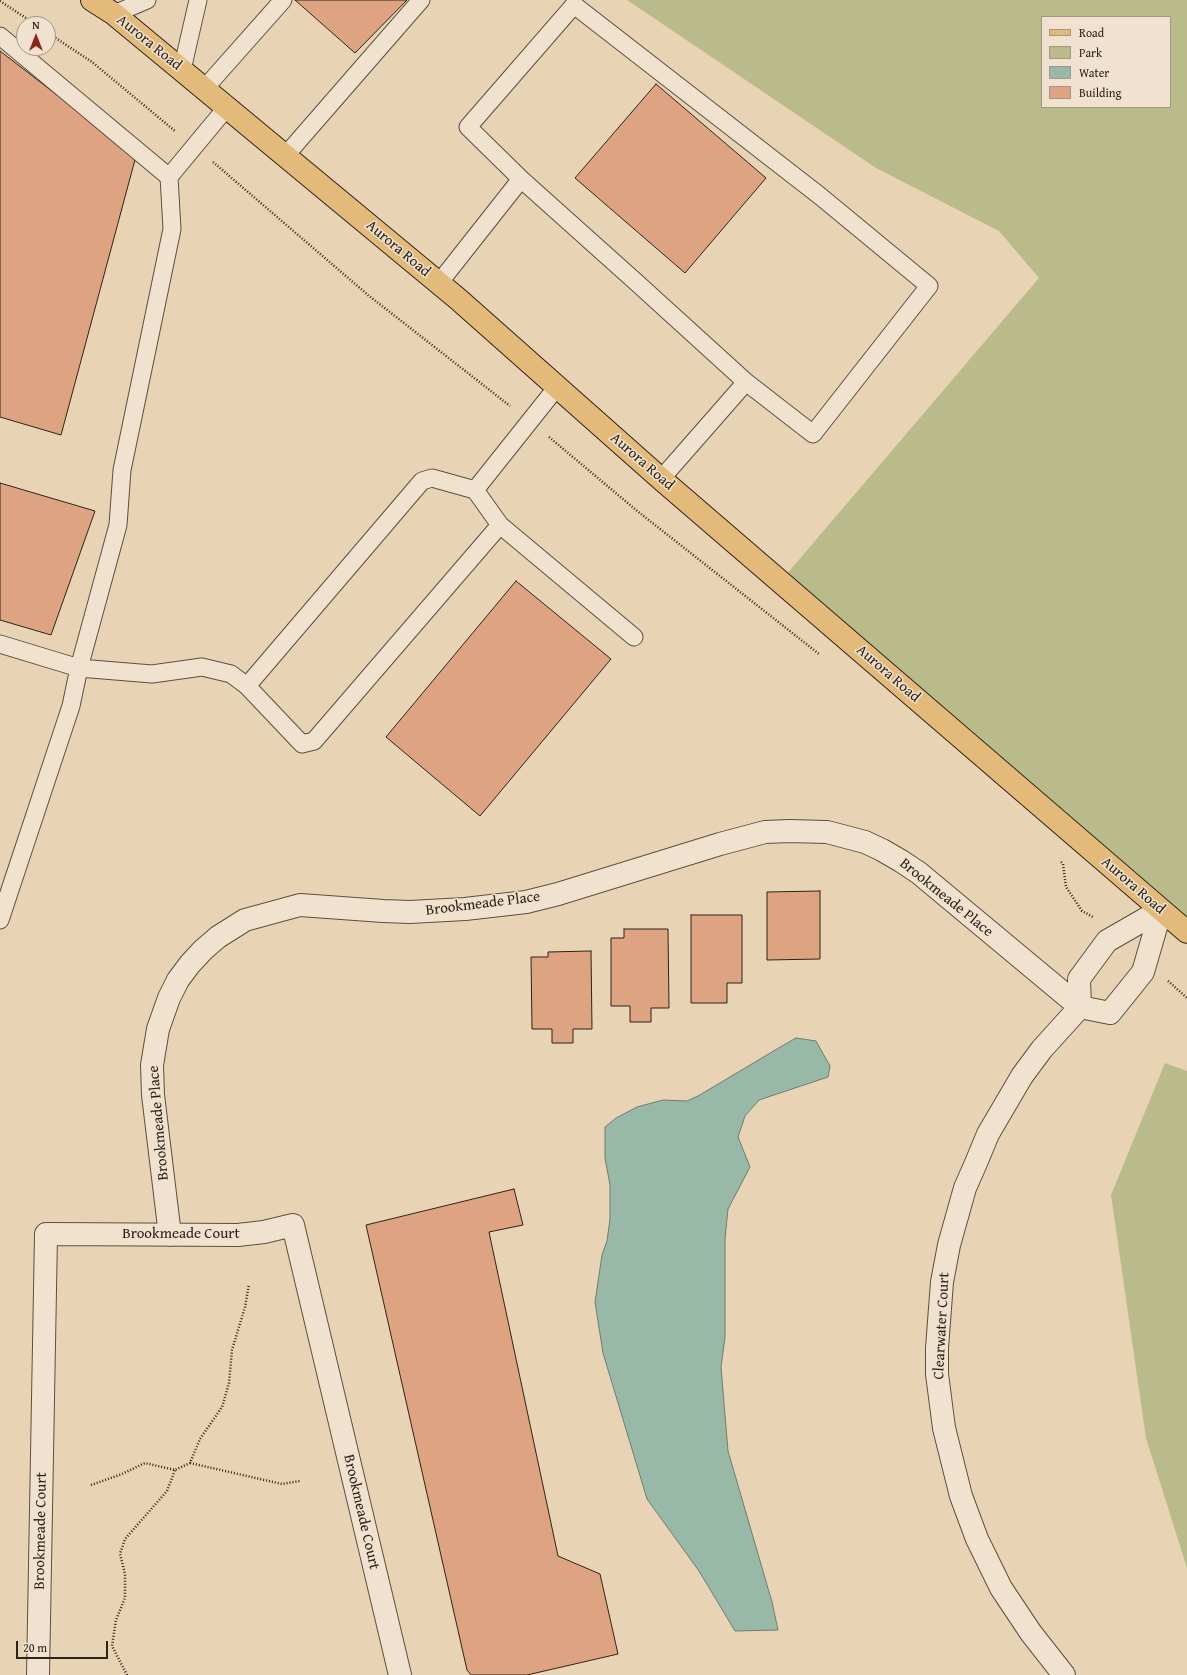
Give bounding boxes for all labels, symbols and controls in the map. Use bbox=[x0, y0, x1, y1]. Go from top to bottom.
street label: Aurora Road bbox=[113, 11, 185, 75]
north arrow bbox=[16, 16, 56, 56]
legend bbox=[1041, 16, 1171, 108]
text: N bbox=[32, 17, 40, 33]
text: Road bbox=[1079, 24, 1104, 41]
text: Park bbox=[1079, 44, 1102, 61]
text: Water bbox=[1079, 64, 1109, 81]
text: Building bbox=[1079, 84, 1122, 101]
street label: Aurora Road bbox=[362, 217, 434, 281]
street label: Aurora Road bbox=[606, 429, 678, 495]
street label: Aurora Road bbox=[852, 641, 924, 707]
street label: Aurora Road bbox=[1097, 853, 1169, 919]
street label: Brookmeade Place bbox=[896, 855, 996, 941]
street label: Brookmeade Place bbox=[425, 888, 541, 920]
street label: Brookmeade Place bbox=[145, 1065, 173, 1181]
street label: Brookmeade Court bbox=[122, 1225, 240, 1243]
street label: Clearwater Court bbox=[930, 1272, 954, 1380]
street label: Brookmeade Court bbox=[339, 1453, 383, 1571]
street label: Brookmeade Court bbox=[31, 1472, 51, 1590]
scale bar bbox=[18, 1633, 110, 1659]
text: 20 m bbox=[23, 1639, 47, 1656]

